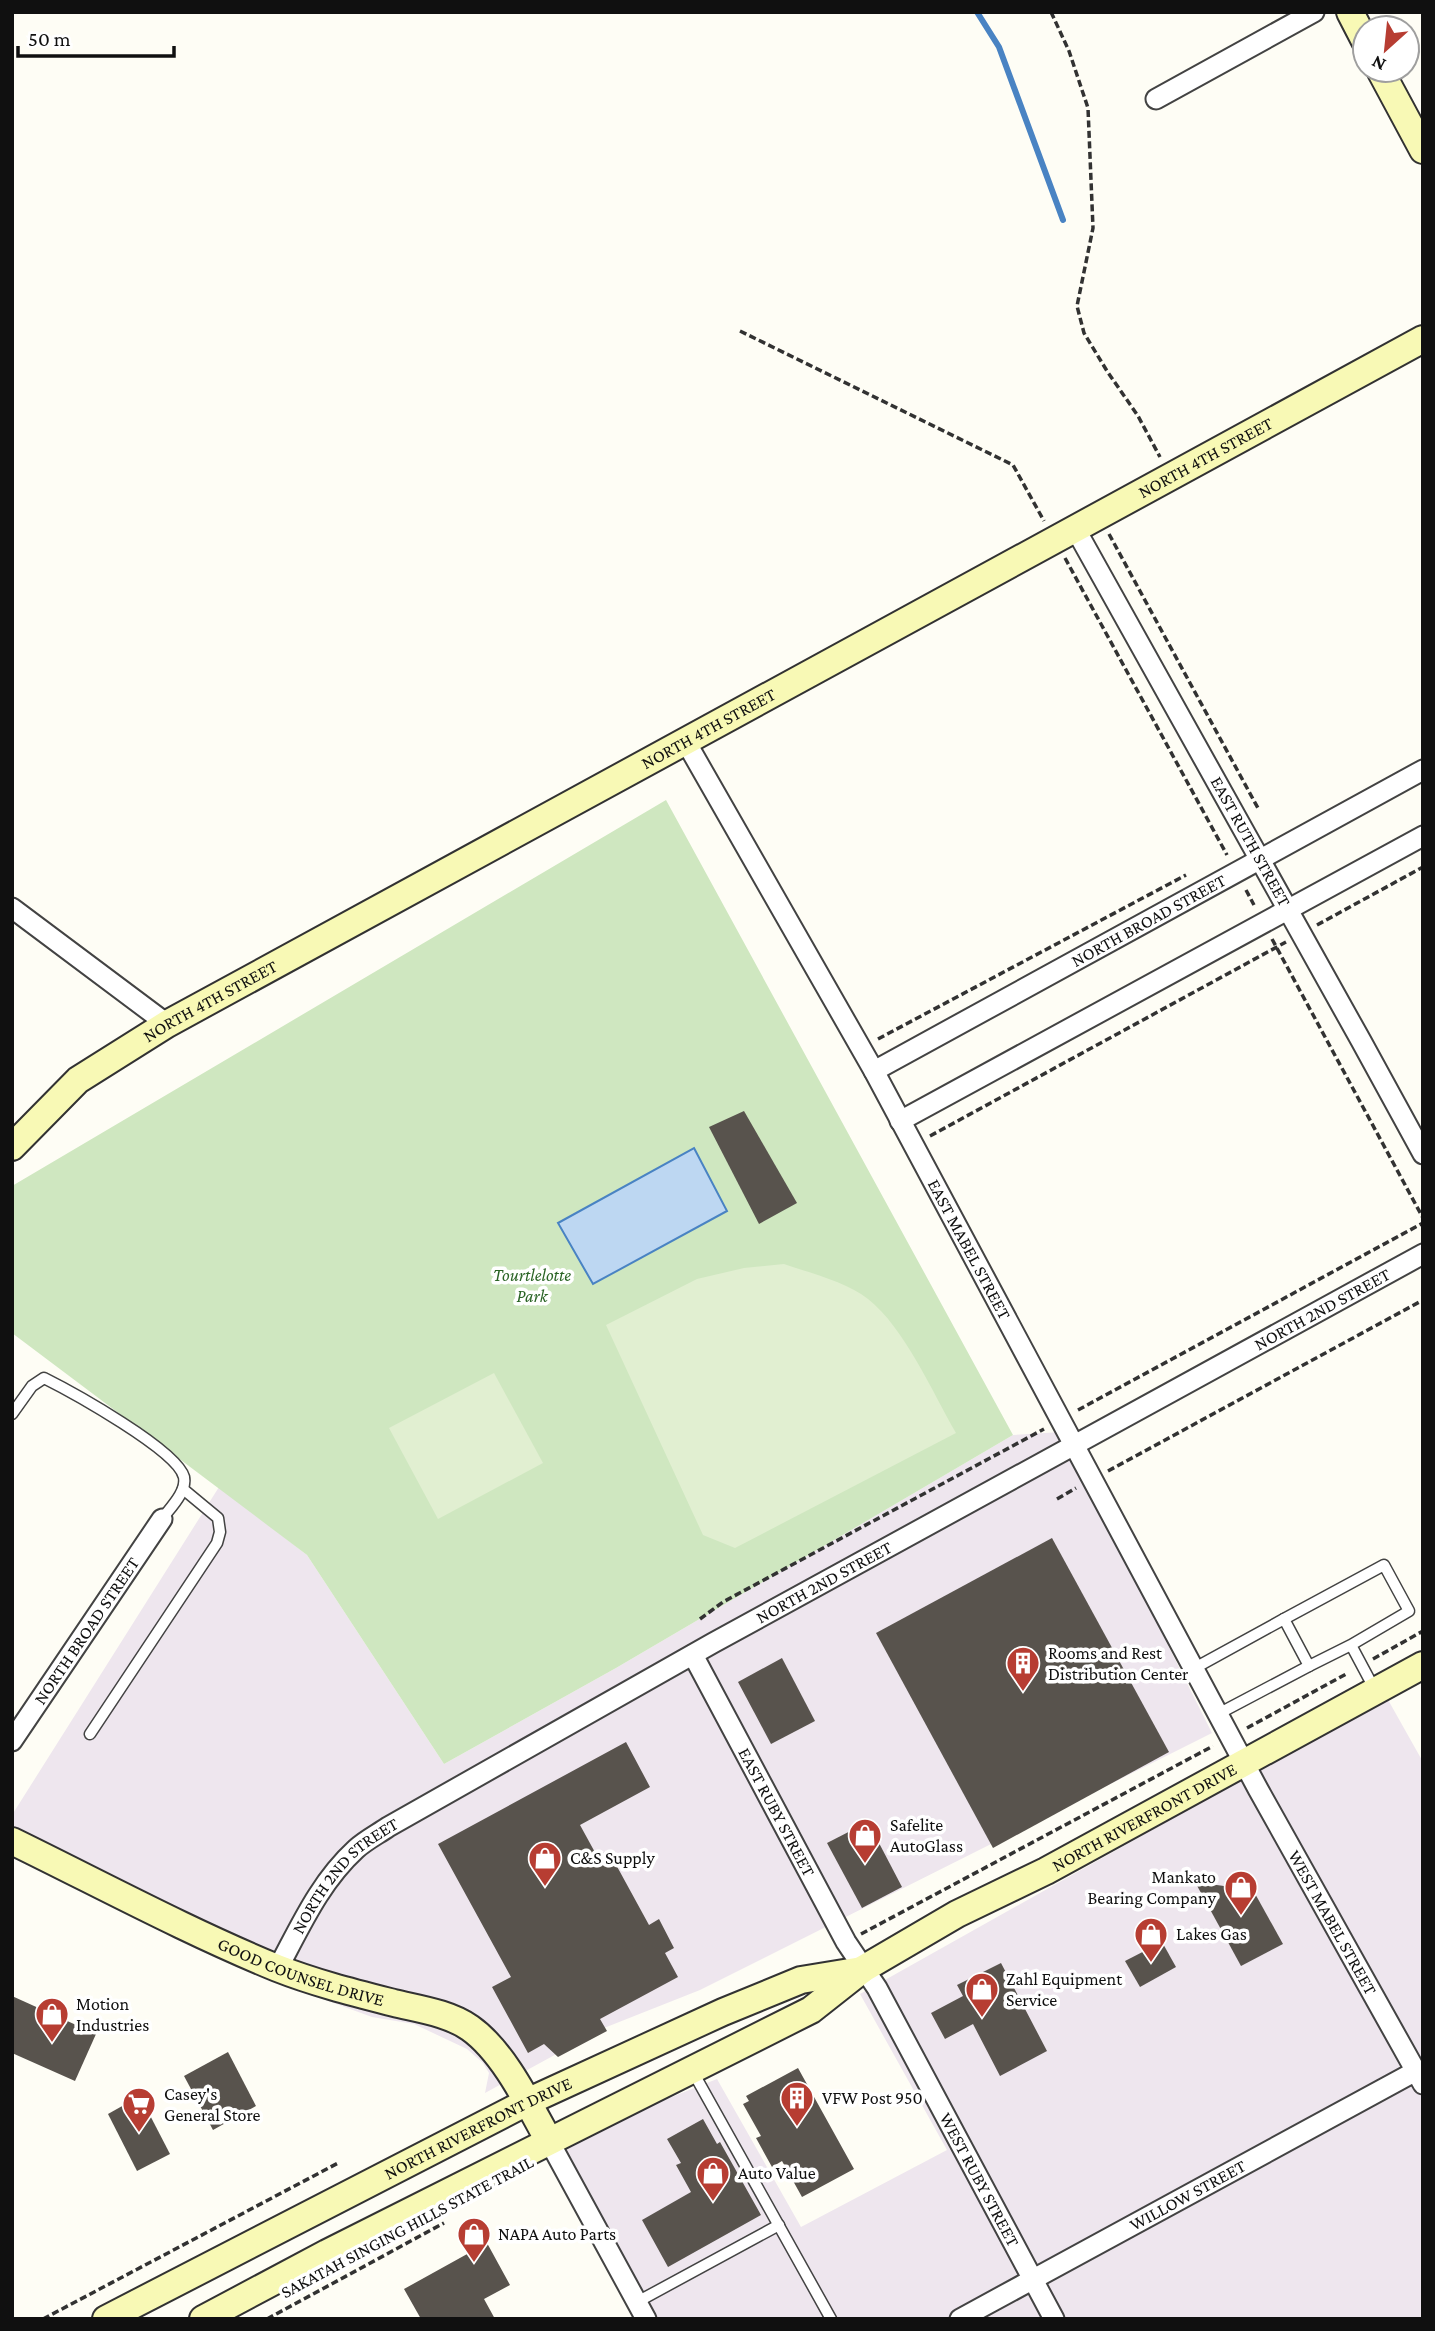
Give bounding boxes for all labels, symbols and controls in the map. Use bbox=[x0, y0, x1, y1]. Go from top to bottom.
scale bar bbox=[18, 14, 173, 58]
north arrow bbox=[1351, 14, 1421, 84]
text: 50 m bbox=[28, 27, 71, 51]
text: N bbox=[1368, 51, 1389, 76]
street label: NORTH 4TH STREET bbox=[1135, 413, 1276, 502]
street label: NORTH 4TH STREET bbox=[638, 684, 779, 773]
street label: EAST RUTH STREET bbox=[1207, 773, 1295, 910]
street label: NORTH BROAD STREET bbox=[1068, 870, 1229, 971]
street label: NORTH 4TH STREET bbox=[139, 956, 281, 1046]
street label: EAST MABEL STREET bbox=[924, 1176, 1015, 1323]
street label: NORTH 2ND STREET bbox=[1251, 1264, 1394, 1354]
park label: Tourtlelotte Park bbox=[493, 1265, 571, 1306]
street label: NORTH 2ND STREET bbox=[753, 1537, 896, 1627]
street label: NORTH BROAD STREET bbox=[30, 1553, 143, 1708]
place label: Rooms and Rest Distribution Center bbox=[1048, 1643, 1189, 1684]
building icon: Rooms and Rest Distribution Center bbox=[1004, 1644, 1042, 1693]
street label: EAST RUBY STREET bbox=[734, 1744, 819, 1880]
street label: NORTH RIVERFRONT DRIVE bbox=[1049, 1759, 1240, 1876]
street label: NORTH 2ND STREET bbox=[288, 1813, 402, 1937]
place label: Safelite AutoGlass bbox=[890, 1815, 963, 1856]
shop icon: Safelite AutoGlass bbox=[846, 1816, 884, 1865]
shop icon: C&S Supply bbox=[526, 1839, 564, 1888]
street label: WEST MABEL STREET bbox=[1284, 1847, 1381, 1998]
place label: C&S Supply bbox=[570, 1848, 656, 1868]
place label: Mankato Bearing Company bbox=[1087, 1867, 1217, 1908]
shop icon: Mankato Bearing Company bbox=[1222, 1868, 1260, 1917]
shop icon: Lakes Gas bbox=[1132, 1915, 1170, 1964]
place label: Lakes Gas bbox=[1176, 1924, 1247, 1944]
street label: GOOD COUNSEL DRIVE bbox=[215, 1934, 387, 2010]
place label: Zahl Equipment Service bbox=[1006, 1969, 1123, 2010]
shop icon: Zahl Equipment Service bbox=[963, 1970, 1001, 2019]
place label: Motion Industries bbox=[76, 1994, 149, 2035]
shop icon: Motion Industries bbox=[33, 1995, 71, 2044]
street label: NORTH RIVERFRONT DRIVE bbox=[381, 2073, 575, 2184]
building icon: VFW Post 950 bbox=[778, 2079, 816, 2128]
place label: Casey's General Store bbox=[164, 2084, 261, 2125]
supermarket icon: Casey's General Store bbox=[120, 2085, 158, 2134]
place label: VFW Post 950 bbox=[822, 2088, 923, 2108]
street label: WEST RUBY STREET bbox=[935, 2109, 1024, 2250]
street label: SAKATAH SINGING HILLS STATE TRAIL bbox=[277, 2152, 537, 2302]
shop icon: Auto Value bbox=[694, 2154, 732, 2203]
street label: WILLOW STREET bbox=[1126, 2156, 1249, 2235]
place label: Auto Value bbox=[738, 2163, 816, 2183]
shop icon: NAPA Auto Parts bbox=[455, 2215, 493, 2264]
place label: NAPA Auto Parts bbox=[498, 2224, 616, 2244]

